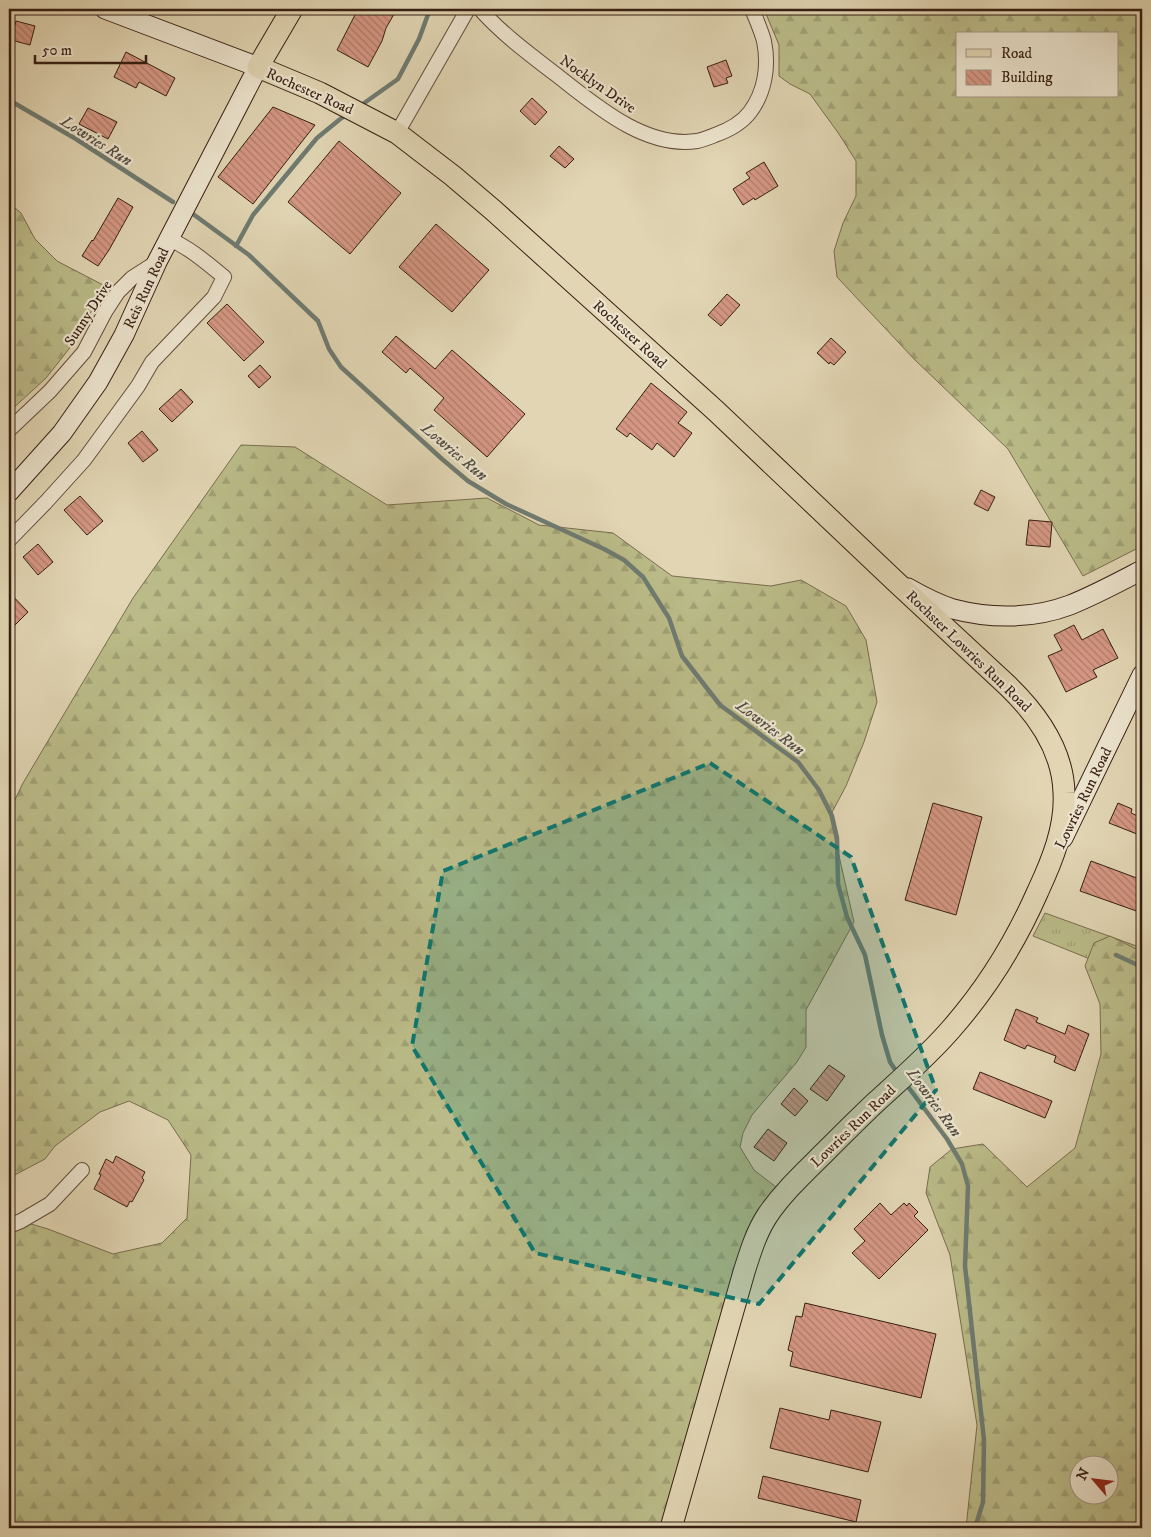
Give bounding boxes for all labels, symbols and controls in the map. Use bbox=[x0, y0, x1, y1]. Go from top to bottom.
scale bar bbox=[35, 32, 146, 64]
legend bbox=[956, 32, 1118, 98]
text: 50 m bbox=[42, 41, 72, 60]
text: Road bbox=[1001, 44, 1033, 63]
street label: Nocklyn Drive bbox=[556, 51, 640, 118]
street label: Rochester Road bbox=[263, 64, 357, 119]
text: Building bbox=[1001, 68, 1053, 87]
water label: Lowries Run bbox=[56, 111, 136, 171]
street label: Reis Run Road bbox=[119, 244, 174, 332]
street label: Sunny Drive bbox=[60, 277, 117, 350]
street label: Rochester Road bbox=[589, 296, 671, 373]
water label: Lowries Run bbox=[416, 418, 492, 485]
street label: Rochster Lowries Run Road bbox=[902, 586, 1036, 717]
water label: Lowries Run bbox=[732, 695, 808, 760]
street label: Lowries Run Road bbox=[1051, 744, 1117, 852]
water label: Lowries Run bbox=[902, 1063, 966, 1141]
street label: Lowries Run Road bbox=[807, 1081, 900, 1172]
north arrow bbox=[1068, 1454, 1118, 1504]
text: N bbox=[1073, 1465, 1094, 1484]

